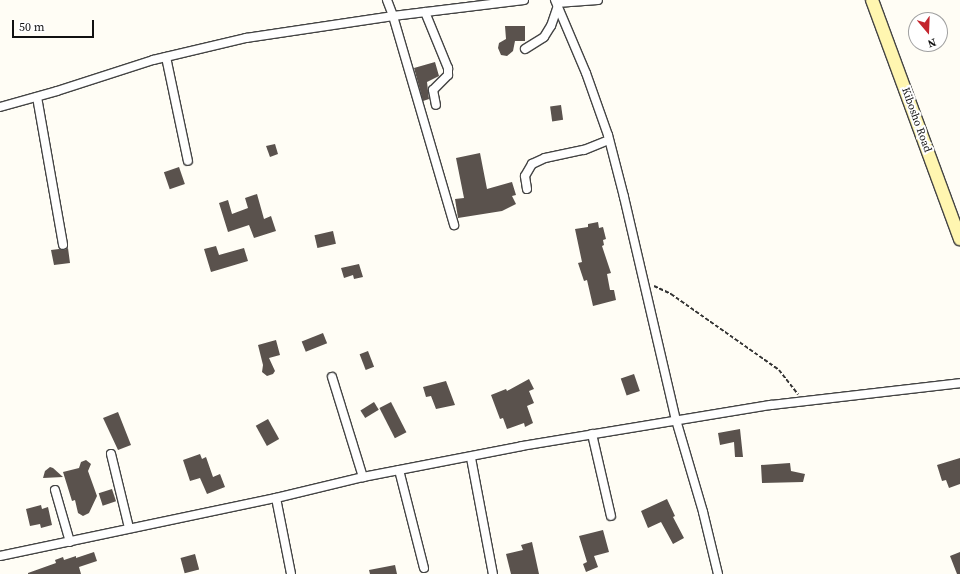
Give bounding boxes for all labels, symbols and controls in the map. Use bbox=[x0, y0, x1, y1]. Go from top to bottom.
scale bar bbox=[14, 12, 96, 38]
north arrow bbox=[908, 12, 948, 52]
text: 50 m bbox=[19, 19, 45, 35]
text: N bbox=[926, 34, 938, 51]
street label: Kibosho Road bbox=[898, 86, 934, 154]

